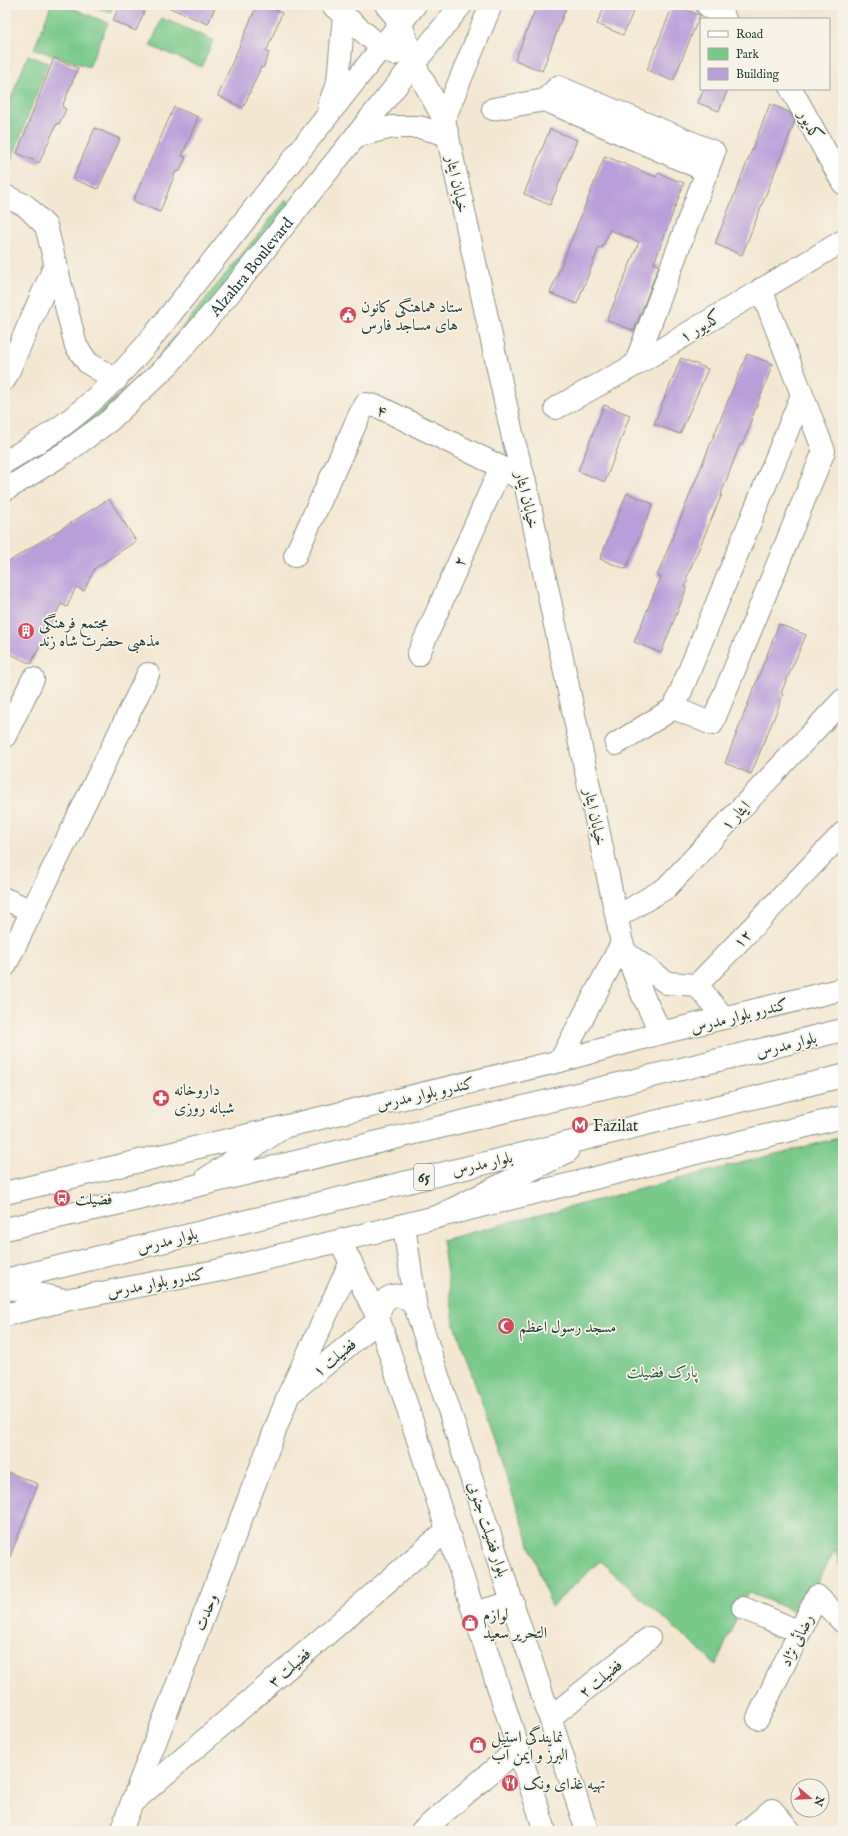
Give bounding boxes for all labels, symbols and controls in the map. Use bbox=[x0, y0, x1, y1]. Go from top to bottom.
legend bbox=[700, 18, 830, 90]
text: Road bbox=[736, 27, 764, 42]
text: Park bbox=[736, 47, 759, 62]
text: Building bbox=[736, 67, 780, 82]
street label: کدیور bbox=[792, 105, 827, 145]
street label: خیابان ایثار bbox=[440, 152, 472, 215]
street label: Alzahra Boulevard bbox=[205, 214, 299, 322]
place label: ستاد هماهنگی کانون های مساجد فارس bbox=[361, 297, 463, 336]
public building icon: ستاد هماهنگی کانون های مساجد فارس bbox=[338, 305, 358, 325]
street label: کدیور ۱ bbox=[676, 307, 725, 348]
street label: ۴ bbox=[373, 401, 389, 423]
street label: خیابان ایثار bbox=[509, 468, 542, 531]
street label: ۲ bbox=[450, 553, 472, 570]
place label: مجتمع فرهنگی مذهبی حضرت شاه زند bbox=[39, 613, 160, 654]
building icon: مجتمع فرهنگی مذهبی حضرت شاه زند bbox=[16, 621, 36, 641]
street label: خیابان ایثار bbox=[578, 785, 610, 848]
street label: ایثار ۱ bbox=[718, 797, 755, 836]
street label: ۱۲ bbox=[730, 926, 757, 953]
street label: کندرو بلوار مدرس bbox=[689, 995, 790, 1039]
street label: بلوار مدرس bbox=[754, 1029, 819, 1063]
street label: کندرو بلوار مدرس bbox=[375, 1074, 476, 1116]
place label: داروخانه شبانه روزی bbox=[174, 1081, 235, 1119]
pharmacy icon: داروخانه شبانه روزی bbox=[151, 1088, 171, 1108]
metro station icon: Fazilat bbox=[570, 1115, 590, 1135]
place label: Fazilat bbox=[593, 1117, 639, 1137]
street label: بلوار مدرس bbox=[450, 1148, 515, 1182]
road number: 65 bbox=[414, 1164, 434, 1190]
bus stop icon: فضیلت bbox=[52, 1188, 72, 1208]
place label: فضیلت bbox=[75, 1190, 112, 1210]
street label: بلوار مدرس bbox=[135, 1225, 200, 1259]
street label: کندرو بلوار مدرس bbox=[105, 1265, 207, 1303]
mosque icon: مسجد رسول اعظم bbox=[496, 1316, 516, 1336]
place label: مسجد رسول اعظم bbox=[519, 1318, 616, 1342]
street label: فضیلت ۱ bbox=[309, 1335, 361, 1382]
park label: پارک فضیلت bbox=[627, 1363, 698, 1383]
street label: بلوار فضیلت جنوبی bbox=[462, 1479, 512, 1580]
street label: وحدت bbox=[191, 1591, 223, 1634]
place label: لوازم التحریر سعید bbox=[483, 1606, 547, 1644]
street label: رضائی نژاد bbox=[776, 1611, 819, 1670]
shop icon: لوازم التحریر سعید bbox=[460, 1613, 480, 1633]
street label: فضیلت ۳ bbox=[265, 1644, 316, 1693]
street label: فضیلت ۲ bbox=[575, 1656, 627, 1703]
place label: نمایندگی استيل البرز و ایمن آب bbox=[491, 1724, 568, 1766]
shop icon: نمایندگی استيل البرز و ایمن آب bbox=[468, 1735, 488, 1755]
restaurant icon: تهیه غذای ونک bbox=[500, 1773, 520, 1793]
place label: تهیه غذای ونک bbox=[523, 1775, 605, 1795]
north arrow bbox=[790, 1778, 830, 1818]
text: N bbox=[810, 1793, 827, 1808]

